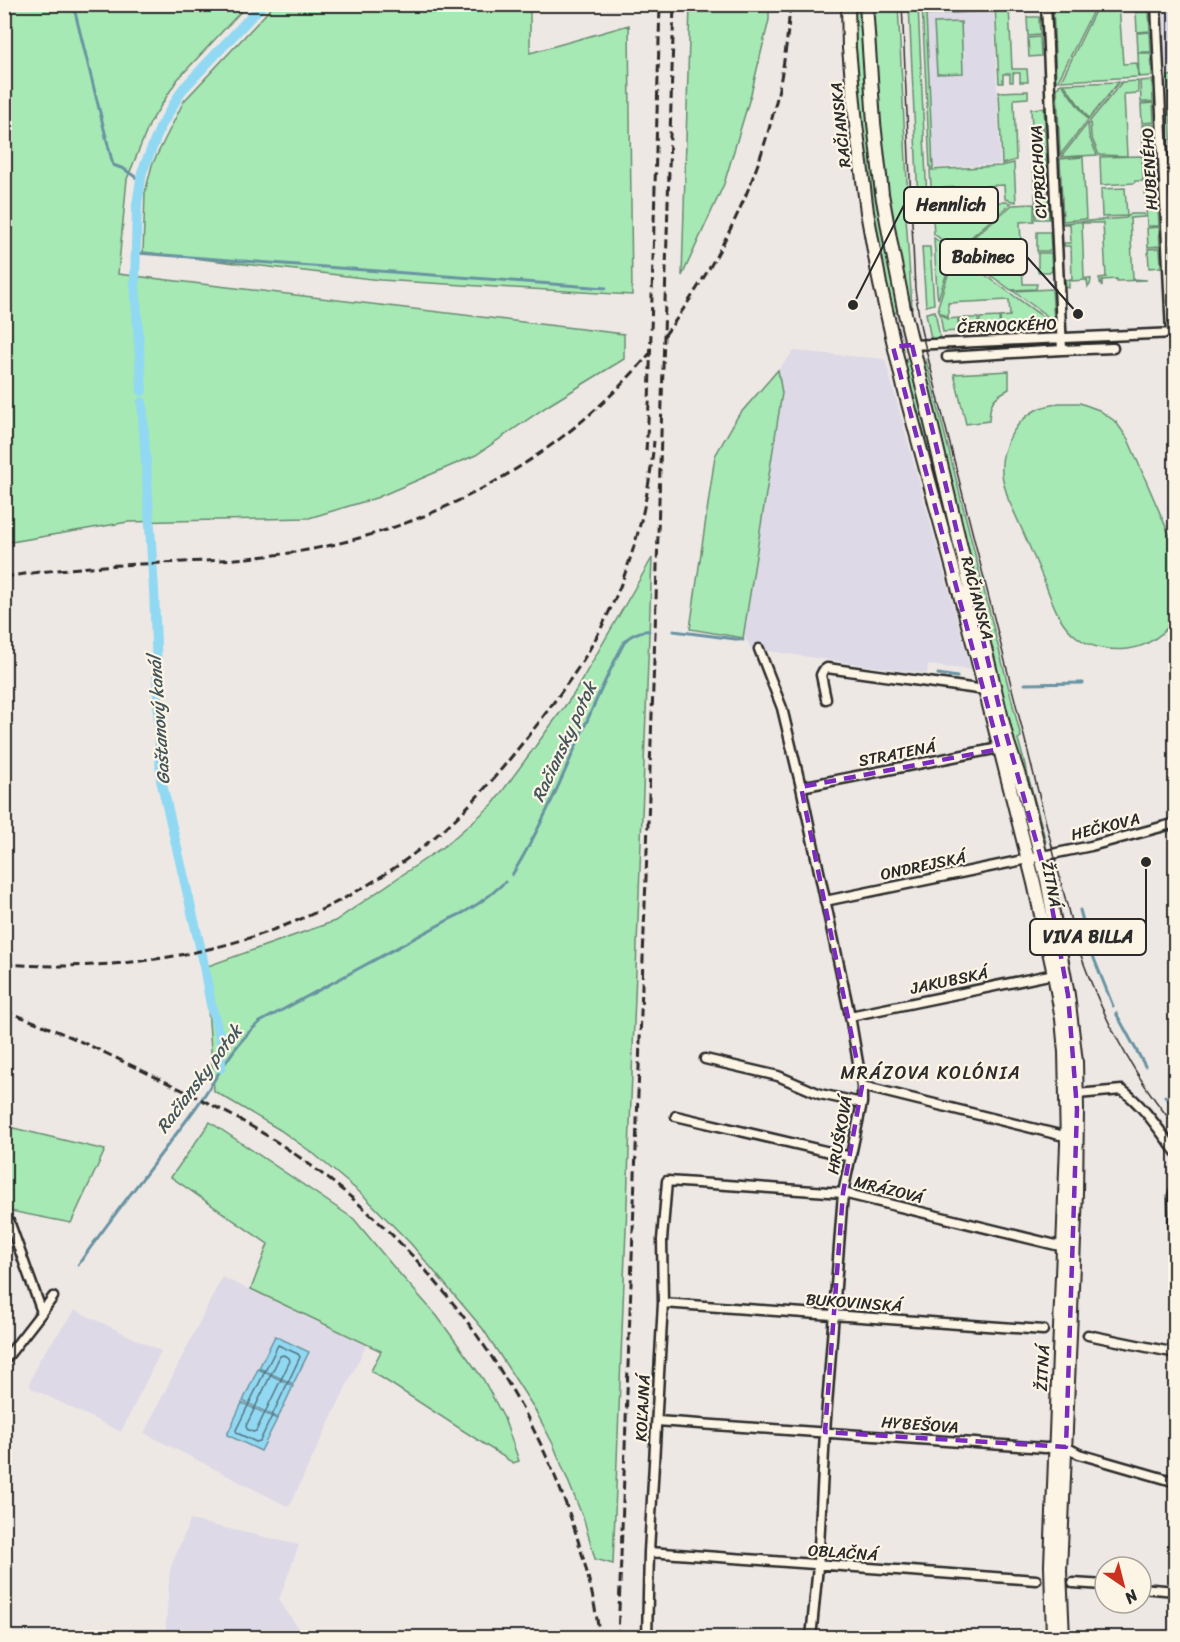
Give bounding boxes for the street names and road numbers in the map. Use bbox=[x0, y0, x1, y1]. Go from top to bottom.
street label: RAČIANSKA bbox=[822, 81, 859, 169]
street label: CYPRICHOVA bbox=[1022, 125, 1055, 219]
street label: HUBENÉHO bbox=[1133, 127, 1166, 211]
street label: ČERNOCKÉHO bbox=[957, 309, 1058, 342]
street label: RAČIANSKA bbox=[952, 553, 1003, 643]
street label: STRATENÁ bbox=[856, 731, 941, 775]
street label: HEČKOVA bbox=[1068, 804, 1143, 849]
street label: ONDREJSKÁ bbox=[877, 842, 971, 889]
street label: ŽITNÁ bbox=[1033, 859, 1071, 912]
street label: JAKUBSKÁ bbox=[907, 958, 993, 1003]
street label: HRUŠKOVÁ bbox=[818, 1091, 861, 1177]
street label: MRÁZOVÁ bbox=[851, 1167, 929, 1213]
street label: BUKOVINSKÁ bbox=[805, 1285, 906, 1321]
street label: ŽITNÁ bbox=[1027, 1342, 1058, 1392]
street label: KOĽAJNÁ bbox=[626, 1371, 659, 1442]
street label: HYBEŠOVA bbox=[880, 1407, 960, 1442]
street label: OBLAČNÁ bbox=[807, 1536, 881, 1570]

